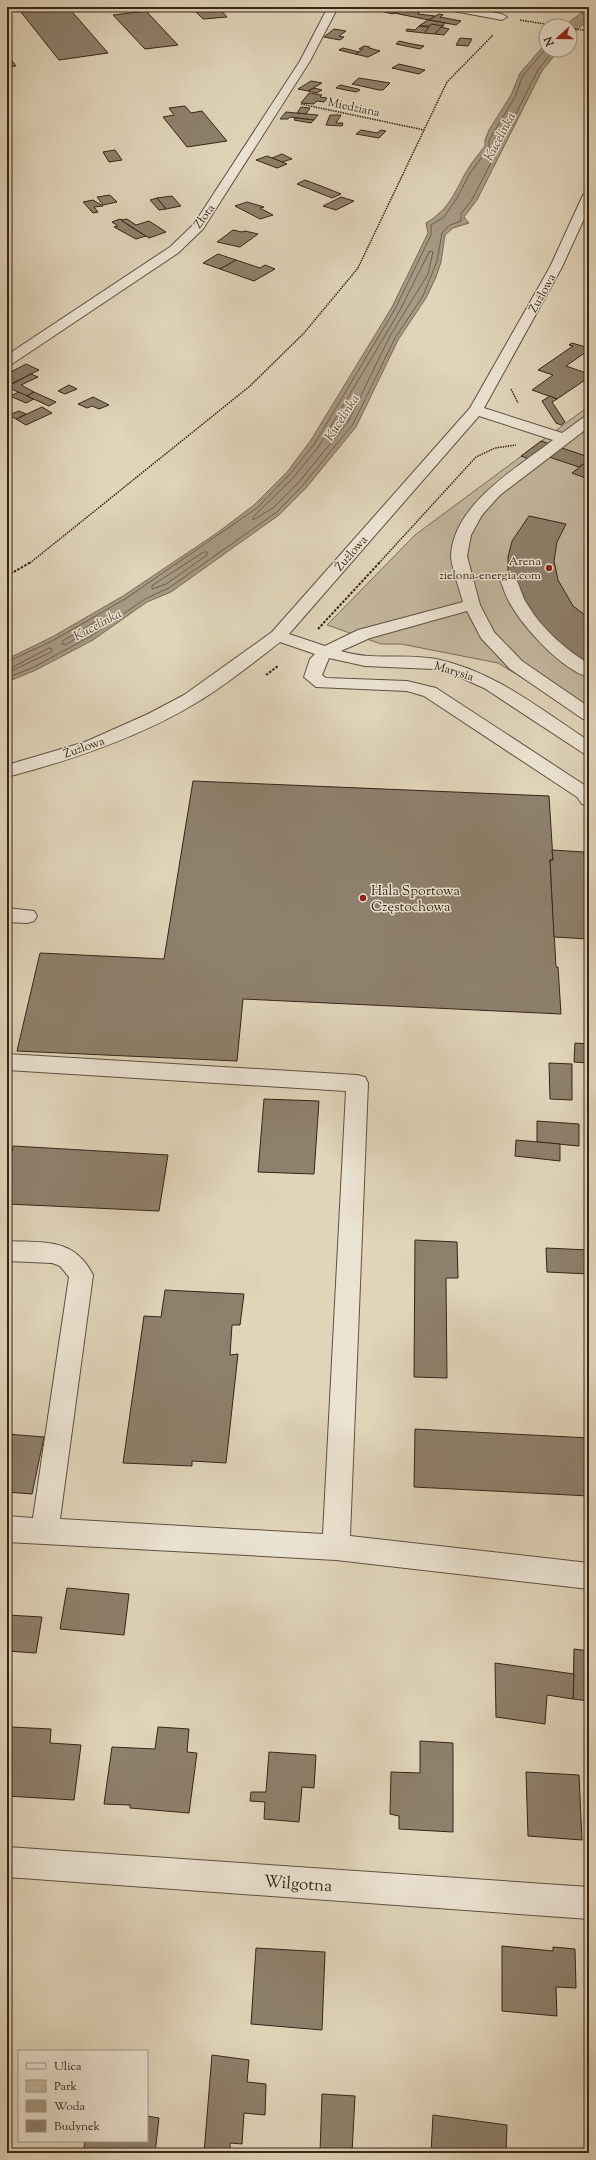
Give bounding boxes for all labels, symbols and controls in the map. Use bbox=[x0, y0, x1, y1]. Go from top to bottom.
north arrow bbox=[538, 18, 578, 58]
text: N bbox=[540, 34, 559, 49]
street label: Miedziana bbox=[326, 94, 382, 122]
water label: Kucelinka bbox=[481, 109, 521, 164]
street label: Złota bbox=[190, 200, 220, 232]
street label: Żużlowa bbox=[525, 270, 561, 316]
water label: Kucelinka bbox=[321, 391, 365, 445]
street label: Żużlowa bbox=[331, 531, 373, 575]
place label: Arena zielona-energia.com bbox=[439, 553, 541, 585]
marker: Arena zielona-energia.com bbox=[544, 563, 554, 573]
water label: Kucelinka bbox=[71, 605, 126, 646]
street label: Marysia bbox=[432, 657, 476, 687]
street label: Żużlowa bbox=[61, 732, 108, 763]
place label: Hala Sportowa Częstochowa bbox=[371, 882, 460, 918]
marker: Hala Sportowa Częstochowa bbox=[358, 893, 368, 903]
street label: Wilgotna bbox=[263, 1871, 333, 1899]
legend bbox=[18, 2050, 148, 2142]
text: Ulica bbox=[54, 2058, 82, 2076]
text: Park bbox=[54, 2078, 77, 2096]
text: Woda bbox=[54, 2098, 86, 2116]
text: Budynek bbox=[54, 2118, 101, 2136]

